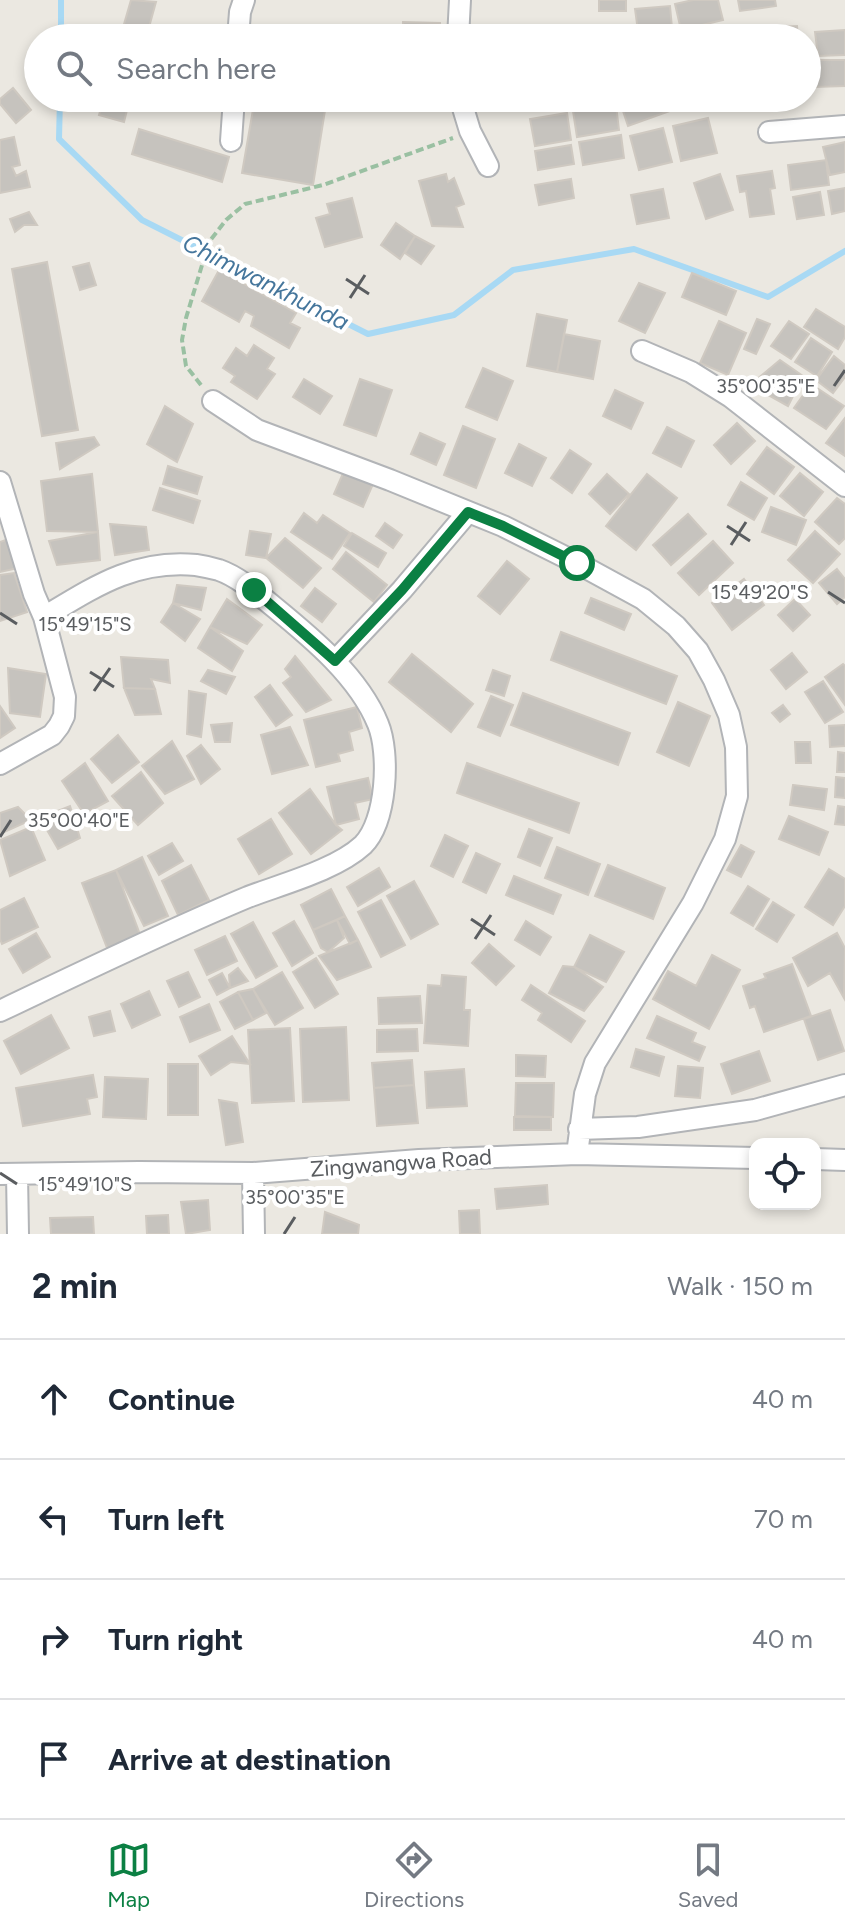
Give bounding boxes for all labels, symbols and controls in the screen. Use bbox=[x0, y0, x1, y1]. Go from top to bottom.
search box bbox=[24, 24, 821, 112]
icon: search bbox=[52, 46, 96, 90]
text: Search here bbox=[116, 50, 276, 87]
water label: Chimwankhunda bbox=[178, 228, 354, 336]
text: 35°00'35"E bbox=[716, 374, 816, 398]
route start bbox=[559, 545, 595, 581]
route end bbox=[236, 572, 272, 608]
text: 15°49'20"S bbox=[711, 580, 809, 604]
text: 15°49'15"S bbox=[38, 612, 132, 636]
text: 35°00'40"E bbox=[28, 808, 130, 832]
map controls bbox=[749, 1138, 821, 1210]
button: locate bbox=[749, 1138, 821, 1210]
street label: Zingwangwa Road bbox=[309, 1143, 493, 1183]
text: 15°49'10"S bbox=[38, 1172, 132, 1196]
text: 35°00'35"E bbox=[245, 1185, 345, 1209]
text: 2 min bbox=[32, 1266, 118, 1307]
text: Walk · 150 m bbox=[667, 1270, 813, 1302]
icon: ahead bbox=[32, 1377, 76, 1421]
text: Continue bbox=[108, 1381, 235, 1418]
text: 40 m bbox=[752, 1383, 813, 1415]
icon: left bbox=[32, 1497, 76, 1541]
text: Turn left bbox=[108, 1501, 225, 1538]
text: 70 m bbox=[754, 1503, 813, 1535]
icon: right bbox=[32, 1617, 76, 1661]
text: Turn right bbox=[108, 1621, 243, 1658]
text: 40 m bbox=[752, 1623, 813, 1655]
icon: arrive bbox=[32, 1737, 76, 1781]
text: Arrive at destination bbox=[108, 1741, 391, 1778]
tab: Map bbox=[107, 1838, 151, 1913]
tab: Directions bbox=[364, 1838, 464, 1913]
tab: Saved bbox=[678, 1838, 738, 1913]

